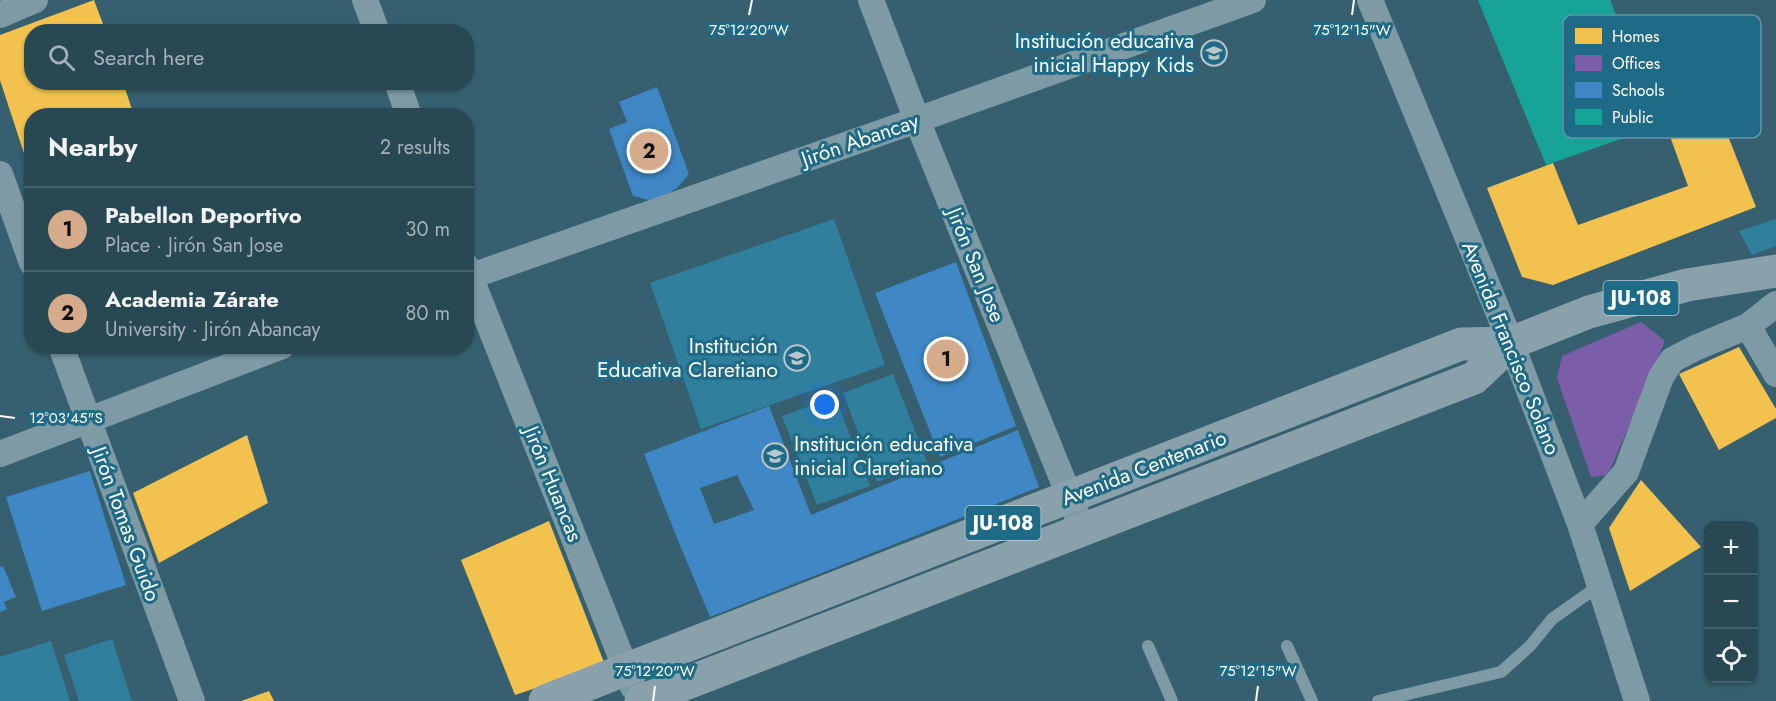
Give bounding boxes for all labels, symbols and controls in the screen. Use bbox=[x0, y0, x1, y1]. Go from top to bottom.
legend bbox=[1563, 15, 1761, 138]
text: 75°12'20"W bbox=[709, 19, 789, 41]
text: 75°12'15"W bbox=[1313, 19, 1391, 41]
search box bbox=[24, 24, 474, 90]
text: Homes bbox=[1612, 25, 1659, 48]
place label: Institución educativa inicial Happy Kids bbox=[1015, 26, 1194, 80]
school or university icon: Institución educativa inicial Happy Kids bbox=[1199, 38, 1229, 68]
icon: search bbox=[45, 41, 78, 74]
text: Search here bbox=[93, 41, 204, 73]
text: Offices bbox=[1612, 52, 1660, 75]
text: Schools bbox=[1612, 79, 1664, 102]
street label: Jirón Abancay bbox=[794, 106, 923, 175]
text: Public bbox=[1612, 106, 1653, 129]
text: Nearby bbox=[48, 128, 137, 166]
pin: 2 bbox=[630, 128, 668, 174]
text: 2 results bbox=[380, 133, 450, 162]
text: Pabellon Deportivo bbox=[105, 199, 302, 231]
street label: Jirón San Jose bbox=[938, 201, 1013, 327]
text: 1 bbox=[62, 215, 73, 244]
text: 30 m bbox=[405, 215, 450, 244]
text: Place · Jirón San Jose bbox=[105, 231, 283, 260]
street label: Avenida Francisco Solano bbox=[1454, 237, 1568, 459]
road number: JU-108 bbox=[1604, 281, 1678, 315]
text: Academia Zárate bbox=[105, 283, 279, 315]
text: 2 bbox=[61, 299, 74, 328]
text: 80 m bbox=[405, 299, 450, 328]
text: University · Jirón Abancay bbox=[105, 315, 320, 344]
place label: Institución Educativa Claretiano bbox=[597, 331, 778, 385]
pin: 1 bbox=[926, 336, 966, 382]
school or university icon: Institución Educativa Claretiano bbox=[782, 343, 812, 373]
your location bbox=[810, 390, 839, 419]
text: 12°03'45"S bbox=[29, 407, 103, 429]
street label: Jirón Huancas bbox=[515, 419, 590, 546]
street label: Avenida Centenario bbox=[1057, 423, 1231, 513]
place label: Institución educativa inicial Claretiano bbox=[794, 429, 973, 483]
street label: Jirón Tomas Guido bbox=[83, 440, 168, 606]
school or university icon: Institución educativa inicial Claretiano bbox=[760, 441, 790, 471]
road number: JU-108 bbox=[966, 506, 1040, 540]
map controls bbox=[1704, 521, 1758, 683]
button: + bbox=[1704, 521, 1758, 575]
button: − bbox=[1704, 575, 1758, 629]
button: locate bbox=[1704, 629, 1758, 683]
text: 75°12'20"W bbox=[615, 660, 695, 682]
text: 75°12'15"W bbox=[1219, 660, 1297, 682]

